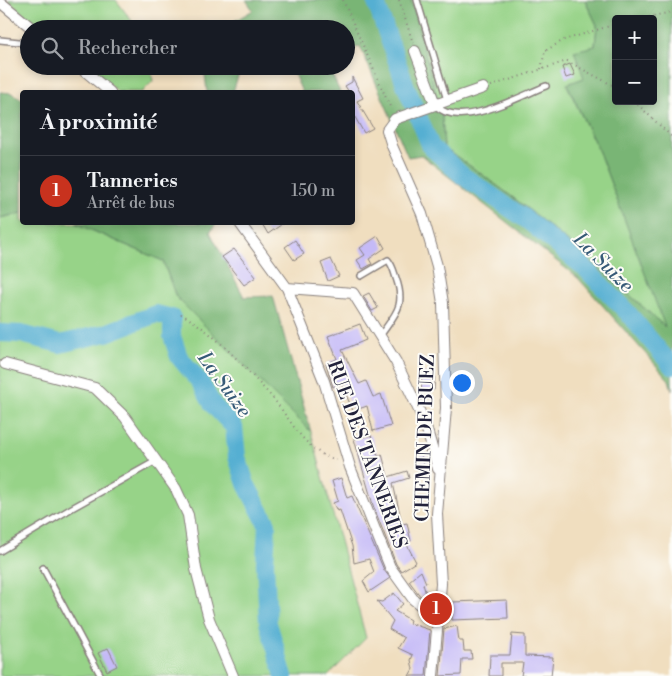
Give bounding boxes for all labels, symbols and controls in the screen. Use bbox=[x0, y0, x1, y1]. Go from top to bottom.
map controls bbox=[612, 15, 657, 105]
button: + bbox=[612, 15, 657, 60]
search box bbox=[20, 20, 355, 75]
icon: search bbox=[38, 34, 66, 62]
text: Rechercher bbox=[78, 36, 177, 60]
button: − bbox=[612, 60, 657, 105]
text: À proximité bbox=[40, 110, 157, 136]
text: Tanneries bbox=[87, 169, 178, 193]
text: 1 bbox=[52, 181, 60, 201]
text: 150 m bbox=[291, 181, 335, 201]
text: Arrêt de bus bbox=[87, 193, 175, 213]
water label: La Suize bbox=[567, 227, 639, 299]
water label: La Suize bbox=[191, 346, 256, 423]
street label: CHEMIN DE BUEZ bbox=[410, 354, 440, 522]
street label: RUE DES TANNERIES bbox=[322, 357, 412, 552]
your location bbox=[449, 370, 475, 396]
pin: 1 bbox=[420, 590, 452, 628]

